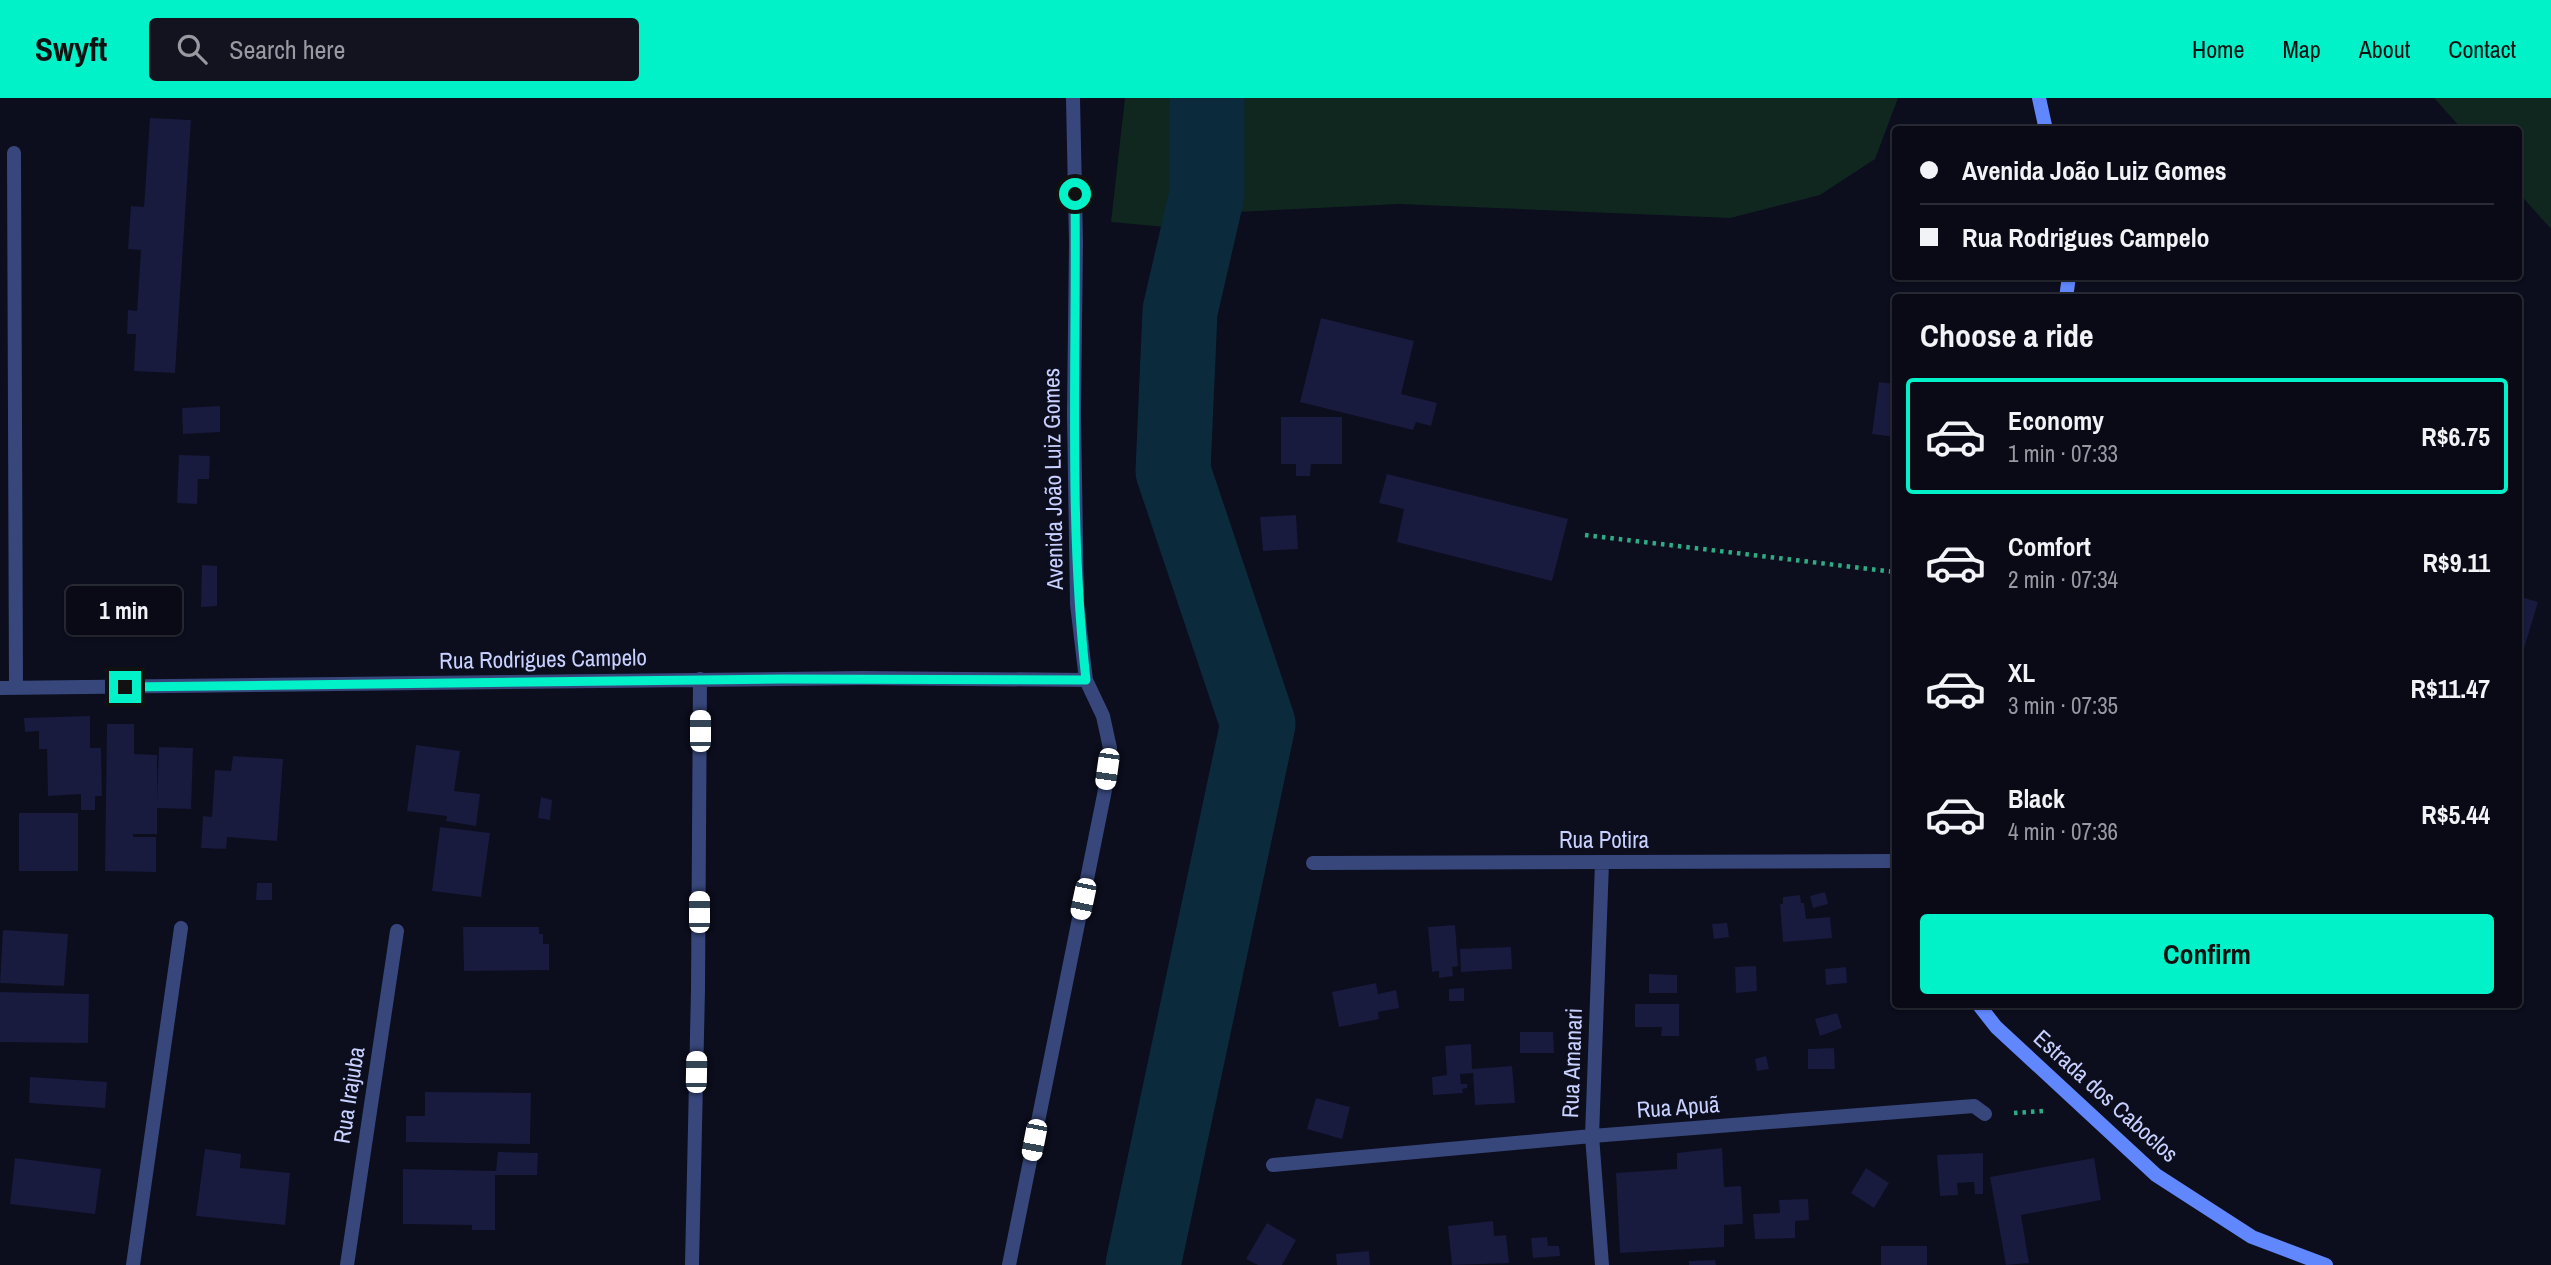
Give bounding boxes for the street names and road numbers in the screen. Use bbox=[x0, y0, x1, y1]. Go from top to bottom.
street label: Avenida João Luiz Gomes bbox=[1035, 368, 1070, 591]
street label: Rua Rodrigues Campelo bbox=[439, 641, 647, 676]
street label: Rua Potira bbox=[1559, 824, 1650, 855]
street label: Rua Amanari bbox=[1554, 1007, 1589, 1119]
street label: Estrada dos Caboclos bbox=[2027, 1022, 2185, 1169]
street label: Rua Irajuba bbox=[326, 1044, 372, 1145]
street label: Rua Apuã bbox=[1636, 1088, 1721, 1125]

